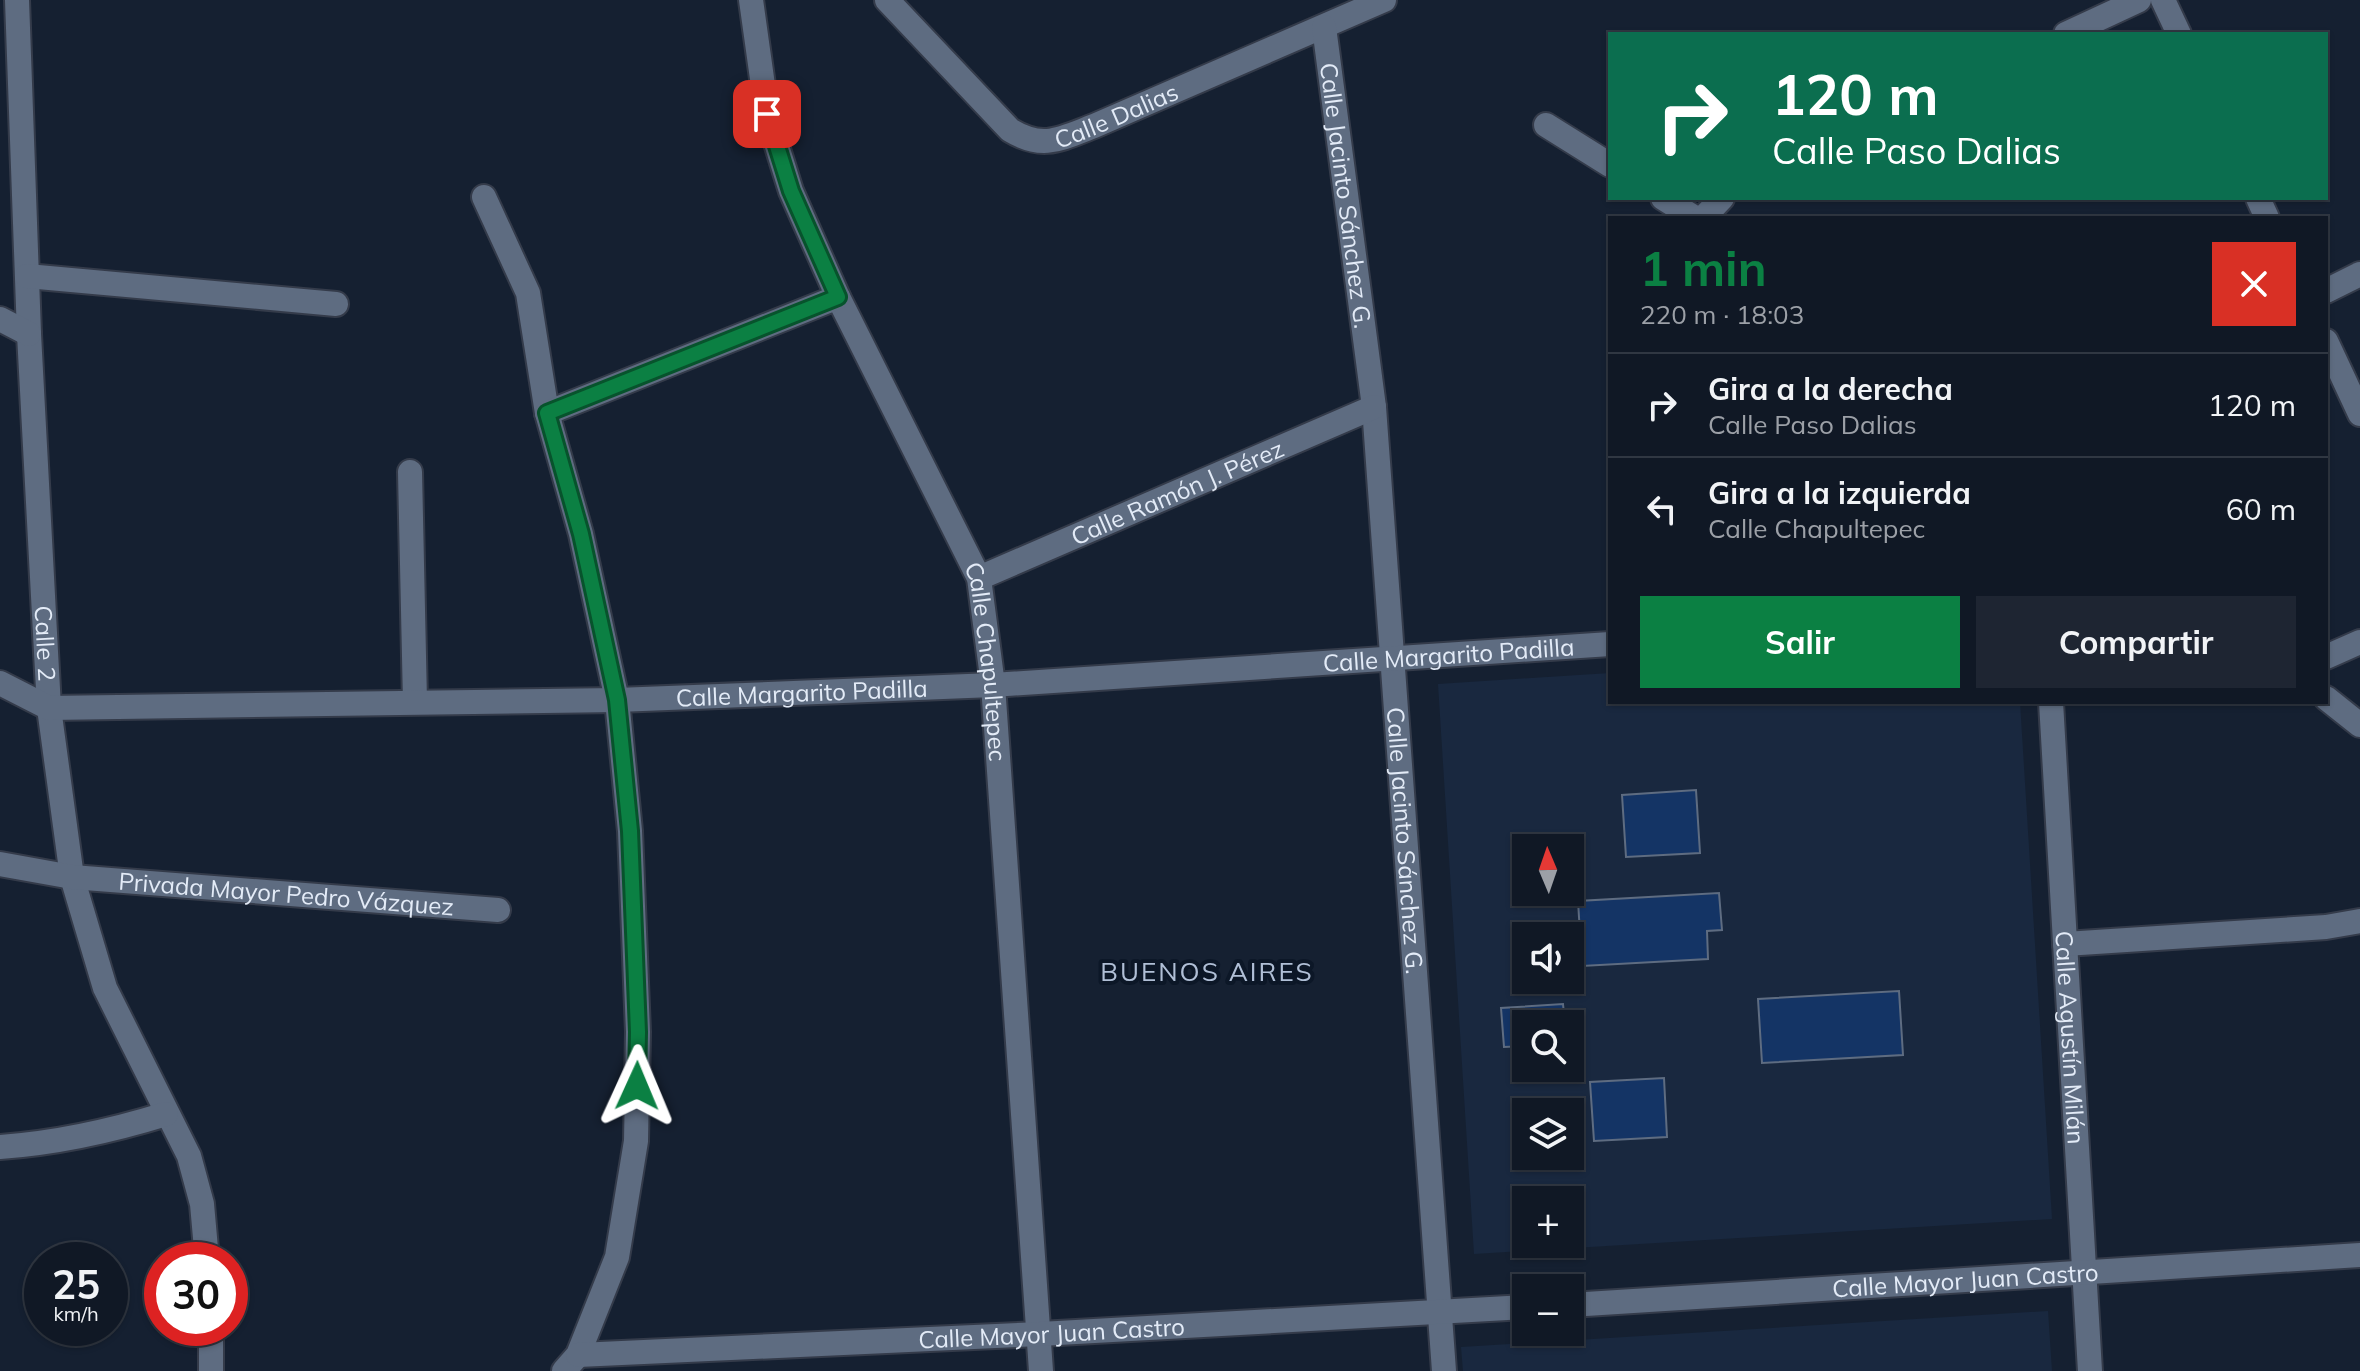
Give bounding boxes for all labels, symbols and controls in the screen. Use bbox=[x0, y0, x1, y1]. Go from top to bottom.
text: 120 m bbox=[1772, 59, 1939, 129]
street label: Calle Jacinto Sánchez G. bbox=[1314, 61, 1379, 330]
icon: right bbox=[1640, 64, 1744, 168]
street label: Calle Dalias bbox=[1051, 76, 1183, 154]
pin bbox=[733, 80, 801, 148]
icon: arrive bbox=[745, 92, 789, 136]
text: Calle Paso Dalias bbox=[1772, 128, 2061, 173]
text: 1 min bbox=[1640, 238, 1767, 298]
button: close bbox=[2212, 242, 2296, 326]
text: 220 m · 18:03 bbox=[1640, 298, 1804, 331]
text: Gira a la derecha bbox=[1708, 370, 1953, 408]
icon: right bbox=[1640, 383, 1684, 427]
text: 120 m bbox=[2208, 386, 2296, 424]
text: Calle Paso Dalias bbox=[1708, 408, 1917, 441]
street label: Calle Ramón J. Pérez bbox=[1066, 433, 1288, 551]
text: Gira a la izquierda bbox=[1708, 474, 1971, 512]
icon: left bbox=[1640, 487, 1684, 531]
text: 60 m bbox=[2226, 490, 2296, 528]
text: Calle Chapultepec bbox=[1708, 512, 1925, 545]
street label: Calle Chapultepec bbox=[958, 557, 1013, 762]
button: Salir bbox=[1640, 596, 1960, 688]
button: Compartir bbox=[1976, 596, 2296, 688]
street label: Calle 2 bbox=[29, 605, 63, 682]
street label: Calle Margarito Padilla bbox=[1322, 631, 1575, 678]
street label: Calle Margarito Padilla bbox=[675, 673, 928, 713]
street label: Calle Jacinto Sánchez G. bbox=[1381, 706, 1430, 975]
north arrow bbox=[1512, 834, 1584, 906]
map controls bbox=[1512, 834, 1584, 1346]
street label: Privada Mayor Pedro Vázquez bbox=[117, 866, 455, 922]
button: sound bbox=[1512, 922, 1584, 994]
street label: Calle Agustín Milán bbox=[2049, 930, 2092, 1145]
district label: BUENOS AIRES bbox=[1100, 955, 1314, 988]
button: search bbox=[1512, 1010, 1584, 1082]
position arrow bbox=[595, 1044, 679, 1128]
button: layers bbox=[1512, 1098, 1584, 1170]
button: + bbox=[1512, 1186, 1584, 1258]
speed limit sign: 30 bbox=[144, 1242, 248, 1346]
street label: Calle Mayor Juan Castro bbox=[1831, 1257, 2099, 1303]
text: 25 bbox=[52, 1259, 100, 1309]
button: − bbox=[1512, 1274, 1584, 1346]
text: km/h bbox=[53, 1301, 99, 1326]
street label: Calle Mayor Juan Castro bbox=[918, 1311, 1186, 1355]

